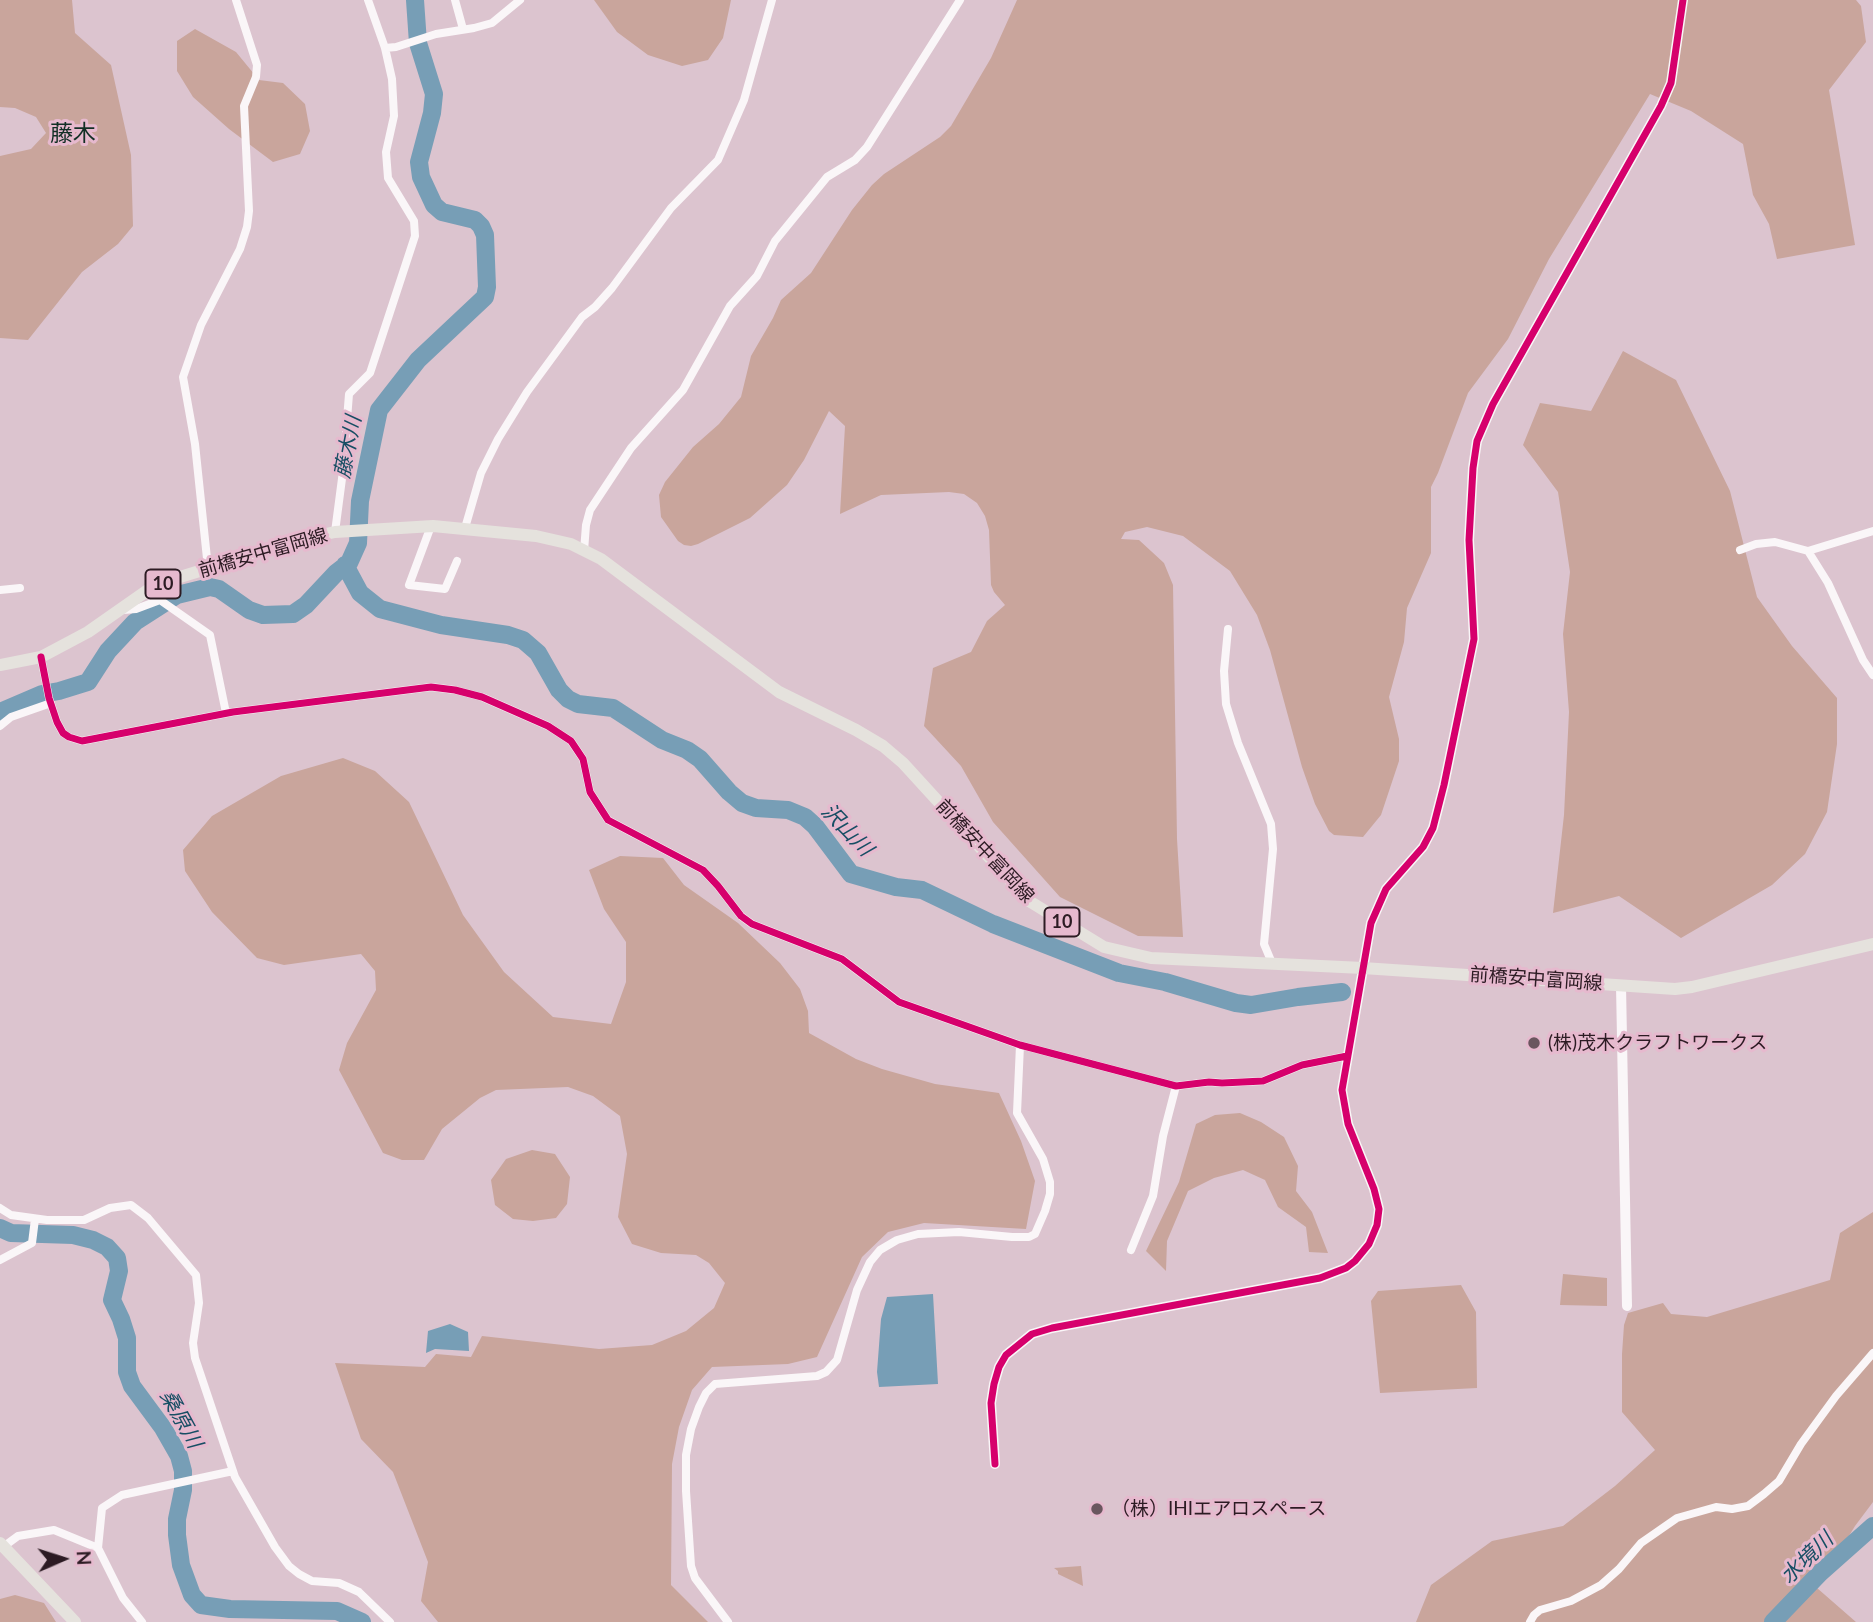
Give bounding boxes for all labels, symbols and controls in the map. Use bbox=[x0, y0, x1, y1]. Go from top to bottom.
district label: 藤木 bbox=[50, 120, 96, 148]
water label: 藤木川 bbox=[330, 414, 366, 480]
street label: 前橋安中富岡線 bbox=[196, 524, 330, 582]
road number: 10 bbox=[146, 570, 180, 598]
street label: 前橋安中富岡線 bbox=[931, 795, 1039, 907]
water label: 沢山川 bbox=[816, 799, 878, 861]
road number: 10 bbox=[1044, 908, 1080, 937]
street label: 前橋安中富岡線 bbox=[1469, 963, 1603, 995]
place label: (株)茂木クラフトワークス bbox=[1548, 1032, 1767, 1054]
marker: (株)茂木クラフトワークス bbox=[1526, 1035, 1542, 1051]
water label: 桑原川 bbox=[155, 1385, 207, 1453]
place label: （株）IHIエアロスペース bbox=[1111, 1498, 1326, 1520]
marker: （株）IHIエアロスペース bbox=[1089, 1501, 1105, 1517]
north arrow bbox=[28, 1524, 98, 1594]
water label: 水境川 bbox=[1776, 1527, 1838, 1589]
text: N bbox=[73, 1550, 96, 1566]

